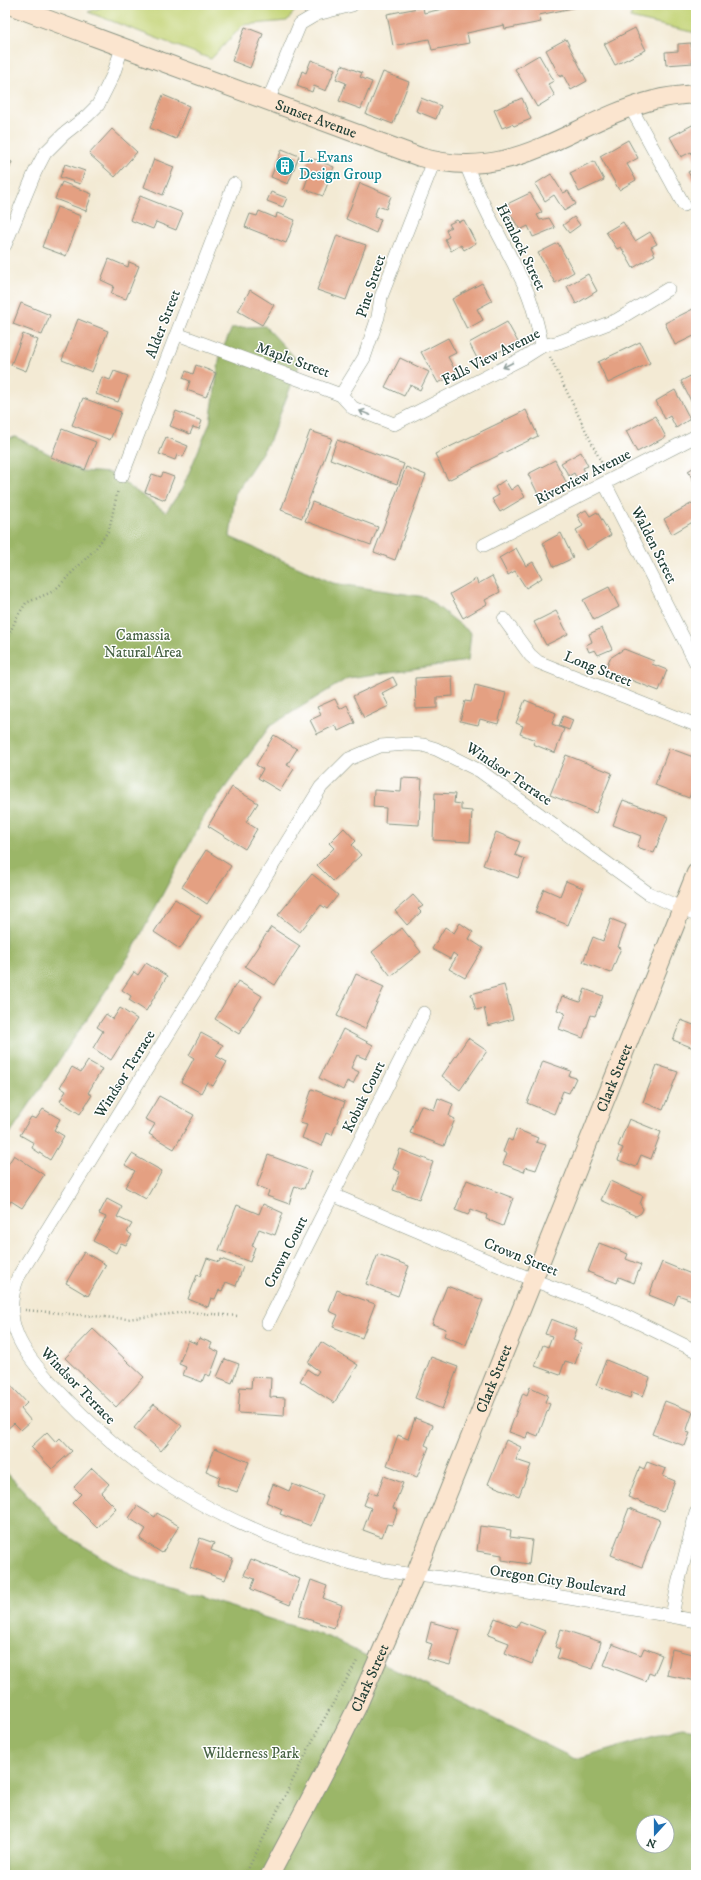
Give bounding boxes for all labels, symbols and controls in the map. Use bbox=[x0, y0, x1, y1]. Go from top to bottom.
street label: Sunset Avenue bbox=[273, 95, 360, 142]
place label: L. Evans Design Group bbox=[299, 148, 382, 184]
building icon: L. Evans Design Group bbox=[274, 155, 296, 177]
street label: Hemlock Street bbox=[492, 201, 550, 294]
street label: Pine Street bbox=[352, 252, 390, 320]
street label: Alder Street bbox=[141, 287, 185, 361]
street label: Falls View Avenue bbox=[439, 324, 543, 390]
street label: Maple Street bbox=[254, 338, 333, 382]
one-way arrow bbox=[503, 362, 515, 369]
one-way arrow bbox=[359, 409, 371, 416]
street label: Riverview Avenue bbox=[532, 445, 634, 509]
street label: Walden Street bbox=[626, 502, 682, 587]
park label: Camassia Natural Area bbox=[104, 626, 183, 662]
street label: Long Street bbox=[561, 647, 635, 691]
street label: Windsor Terrace bbox=[461, 738, 556, 810]
street label: Windsor Terrace bbox=[90, 1026, 160, 1122]
street label: Clark Street bbox=[592, 1040, 636, 1115]
street label: Kobuk Court bbox=[338, 1058, 390, 1136]
street label: Crown Court bbox=[260, 1213, 312, 1291]
street label: Crown Street bbox=[481, 1233, 561, 1281]
street label: Clark Street bbox=[471, 1341, 516, 1416]
street label: Windsor Terrace bbox=[36, 1343, 120, 1429]
street label: Oregon City Boulevard bbox=[489, 1561, 628, 1601]
street label: Clark Street bbox=[346, 1641, 393, 1715]
park label: Wilderness Park bbox=[202, 1744, 300, 1763]
north arrow bbox=[635, 1814, 675, 1854]
text: N bbox=[645, 1834, 658, 1851]

